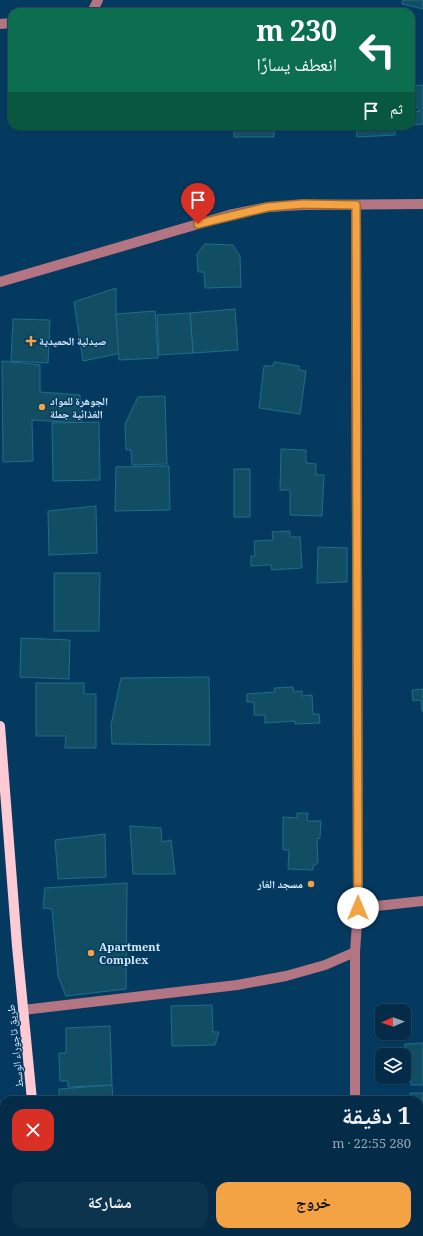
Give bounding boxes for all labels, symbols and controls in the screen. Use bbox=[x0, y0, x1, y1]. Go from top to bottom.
text: 230 m bbox=[256, 11, 337, 59]
icon: left bbox=[351, 24, 403, 76]
text: انعطف يسارًا bbox=[256, 52, 337, 82]
text: ثم bbox=[390, 98, 403, 124]
icon: arrive bbox=[360, 100, 382, 122]
pin bbox=[181, 183, 215, 224]
icon: arrive bbox=[187, 189, 209, 211]
place label: صيدلية الحميدية bbox=[39, 333, 107, 352]
marker: صيدلية الحميدية bbox=[26, 336, 36, 346]
place label: الجوهرة للمواد الغذائية جملة bbox=[50, 393, 108, 425]
marker: الجوهرة للمواد الغذائية جملة bbox=[37, 402, 47, 412]
place label: مسجد الغار bbox=[256, 876, 303, 895]
marker: مسجد الغار bbox=[306, 879, 316, 889]
position arrow bbox=[337, 887, 379, 929]
place label: Apartment Complex bbox=[99, 939, 161, 971]
marker: Apartment Complex bbox=[86, 948, 96, 958]
street label: طريق تاجوراء الوسط bbox=[3, 1003, 30, 1088]
north arrow bbox=[375, 1004, 411, 1040]
map controls bbox=[375, 1004, 411, 1084]
button: layers bbox=[375, 1048, 411, 1084]
text: 1 دقيقة bbox=[342, 1098, 411, 1139]
button: close bbox=[12, 1109, 54, 1151]
text: 280 m · 22:55 bbox=[332, 1134, 411, 1156]
button: مشاركة bbox=[12, 1182, 208, 1228]
button: خروج bbox=[216, 1182, 411, 1228]

